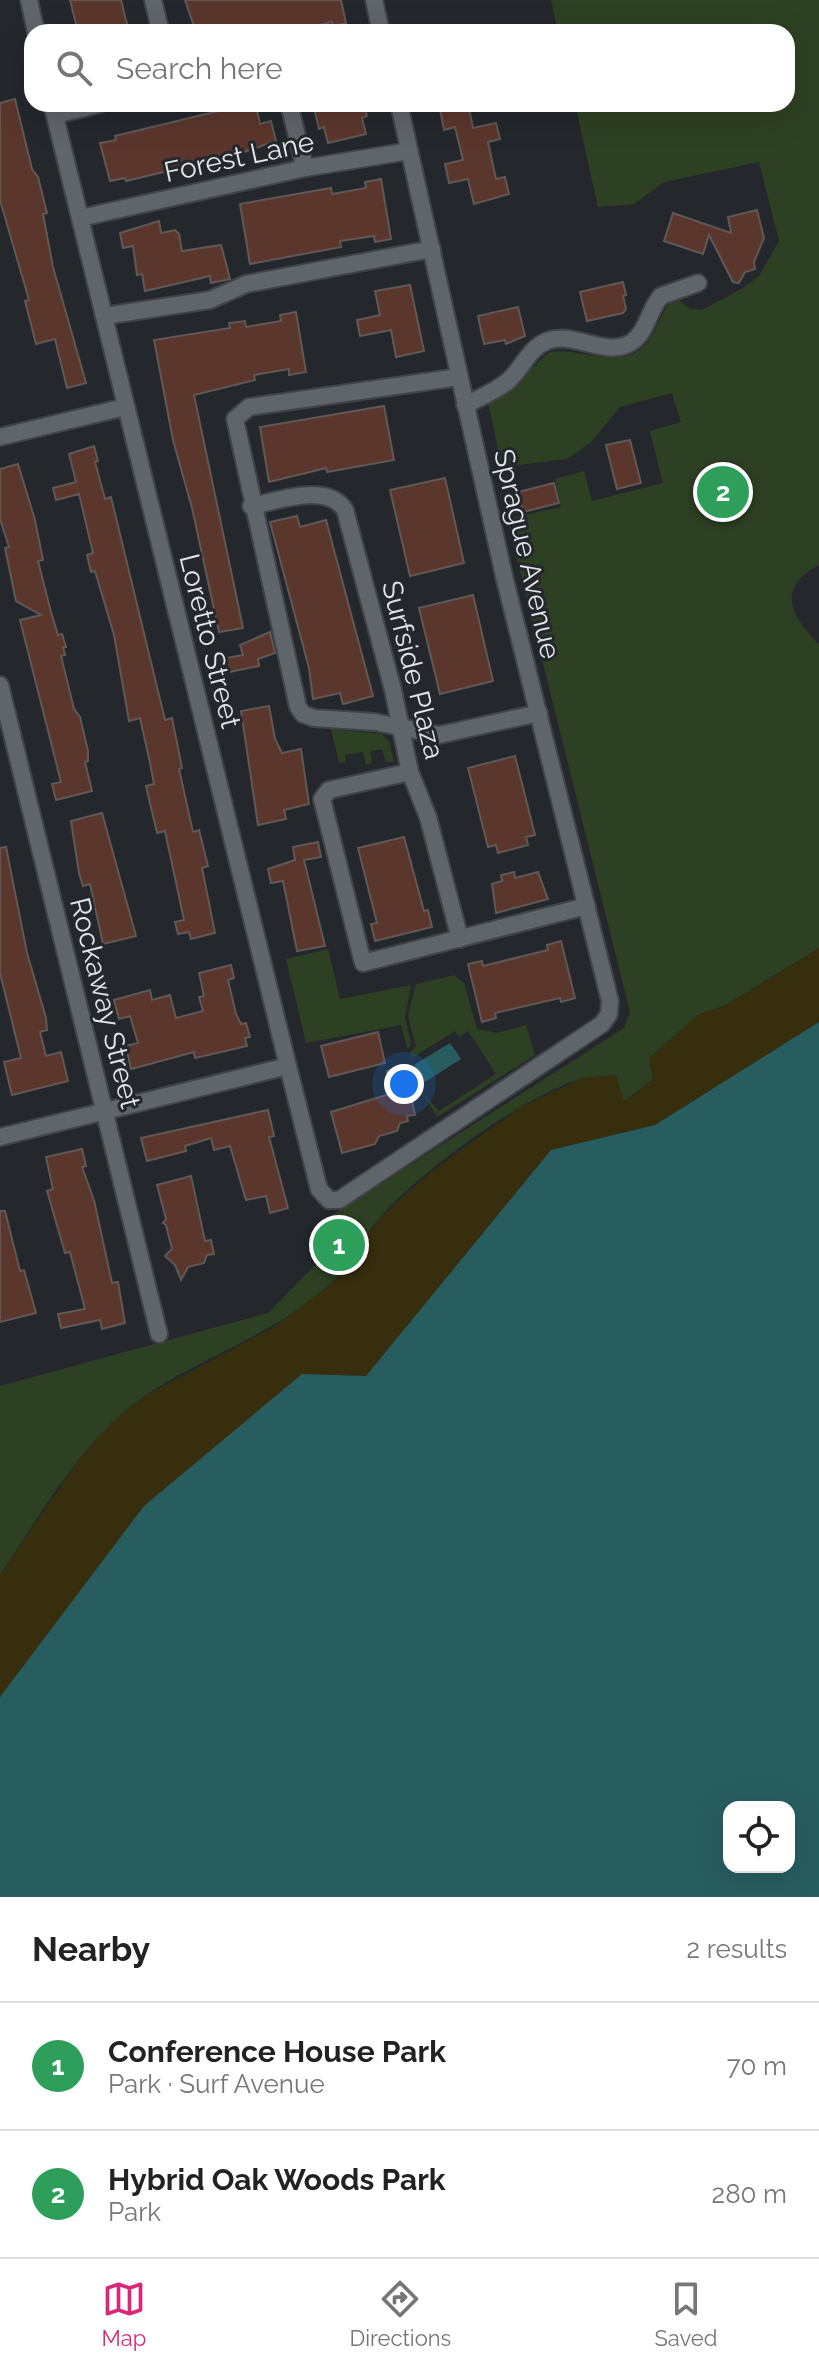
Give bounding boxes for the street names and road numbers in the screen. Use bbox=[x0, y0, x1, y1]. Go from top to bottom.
street label: Forest Lane bbox=[161, 125, 317, 189]
street label: Sprague Avenue bbox=[487, 446, 567, 662]
street label: Loretto Street bbox=[172, 551, 248, 732]
street label: Surfside Plaza bbox=[375, 577, 451, 763]
street label: Rockaway Street bbox=[63, 894, 147, 1112]

